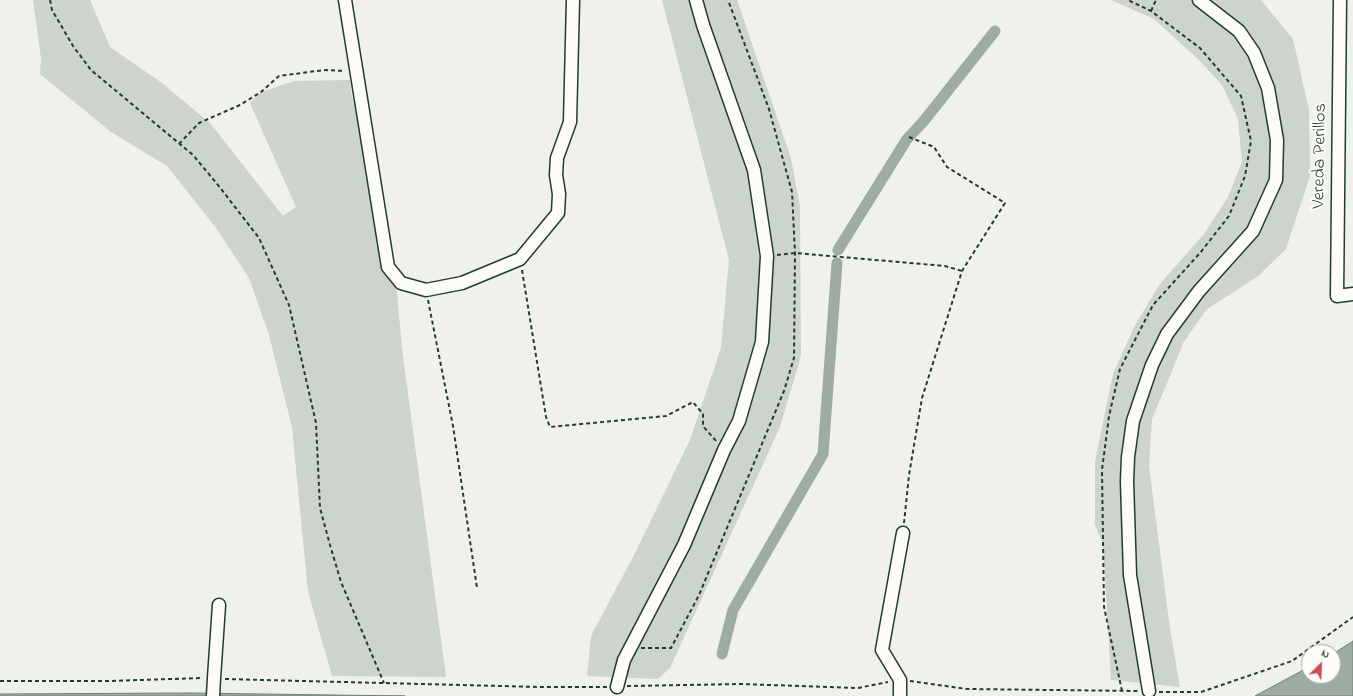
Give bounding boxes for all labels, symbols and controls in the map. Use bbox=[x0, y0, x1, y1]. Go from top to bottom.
street label: Vereda Perillos bbox=[1309, 103, 1333, 209]
north arrow bbox=[1301, 644, 1341, 684]
text: N bbox=[1319, 645, 1332, 663]

